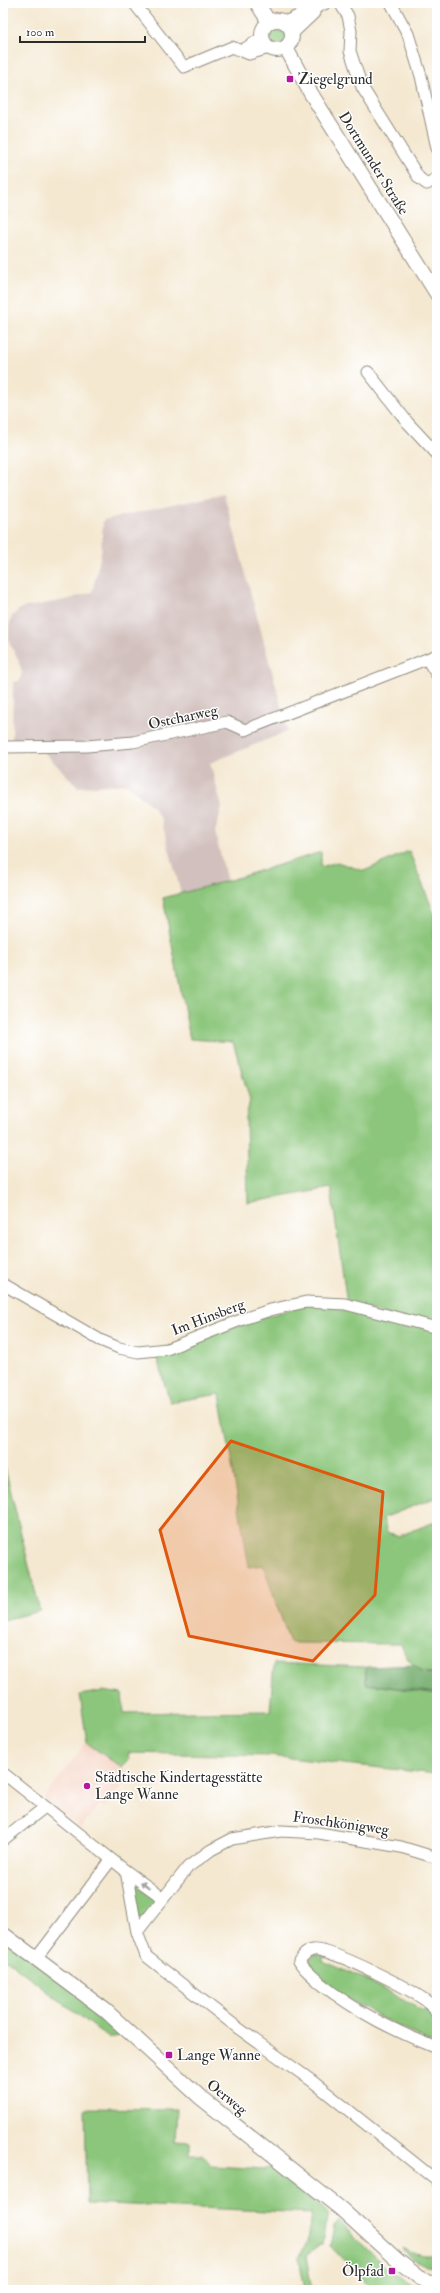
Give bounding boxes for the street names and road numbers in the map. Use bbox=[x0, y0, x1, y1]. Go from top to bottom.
street label: Dortmunder Straße bbox=[334, 108, 413, 219]
street label: Ostcharweg bbox=[147, 701, 220, 734]
street label: Im Hinsberg bbox=[169, 1295, 248, 1340]
street label: Froschkönigweg bbox=[292, 1807, 391, 1840]
street label: Oerweg bbox=[202, 2075, 251, 2120]

